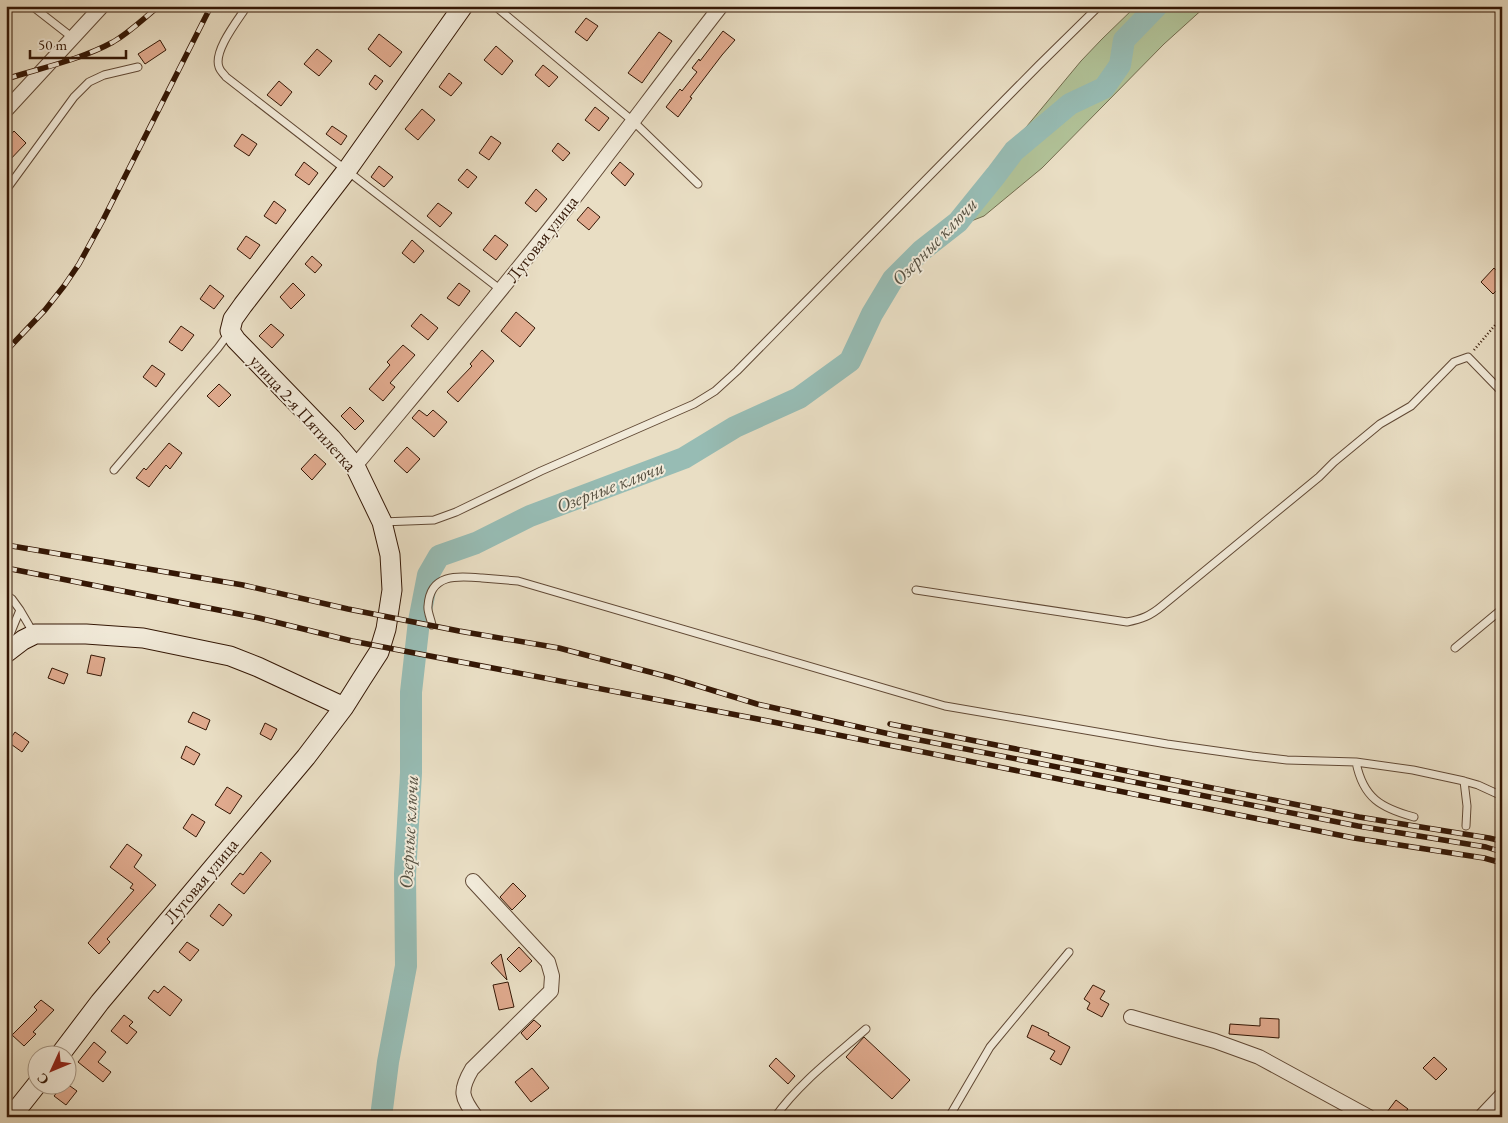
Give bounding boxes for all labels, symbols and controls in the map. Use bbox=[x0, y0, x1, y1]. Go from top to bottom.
scale bar bbox=[30, 28, 126, 60]
text: 50 m bbox=[38, 35, 67, 54]
street label: Луговая улица bbox=[500, 190, 583, 287]
water label: Озерные ключи bbox=[886, 192, 983, 291]
street label: улица 2-я Пятилетка bbox=[245, 350, 362, 476]
water label: Озерные ключи bbox=[553, 454, 668, 518]
water label: Озерные ключи bbox=[393, 775, 424, 889]
street label: Луговая улица bbox=[158, 833, 244, 928]
north arrow bbox=[28, 1046, 78, 1096]
text: С bbox=[33, 1069, 53, 1089]

